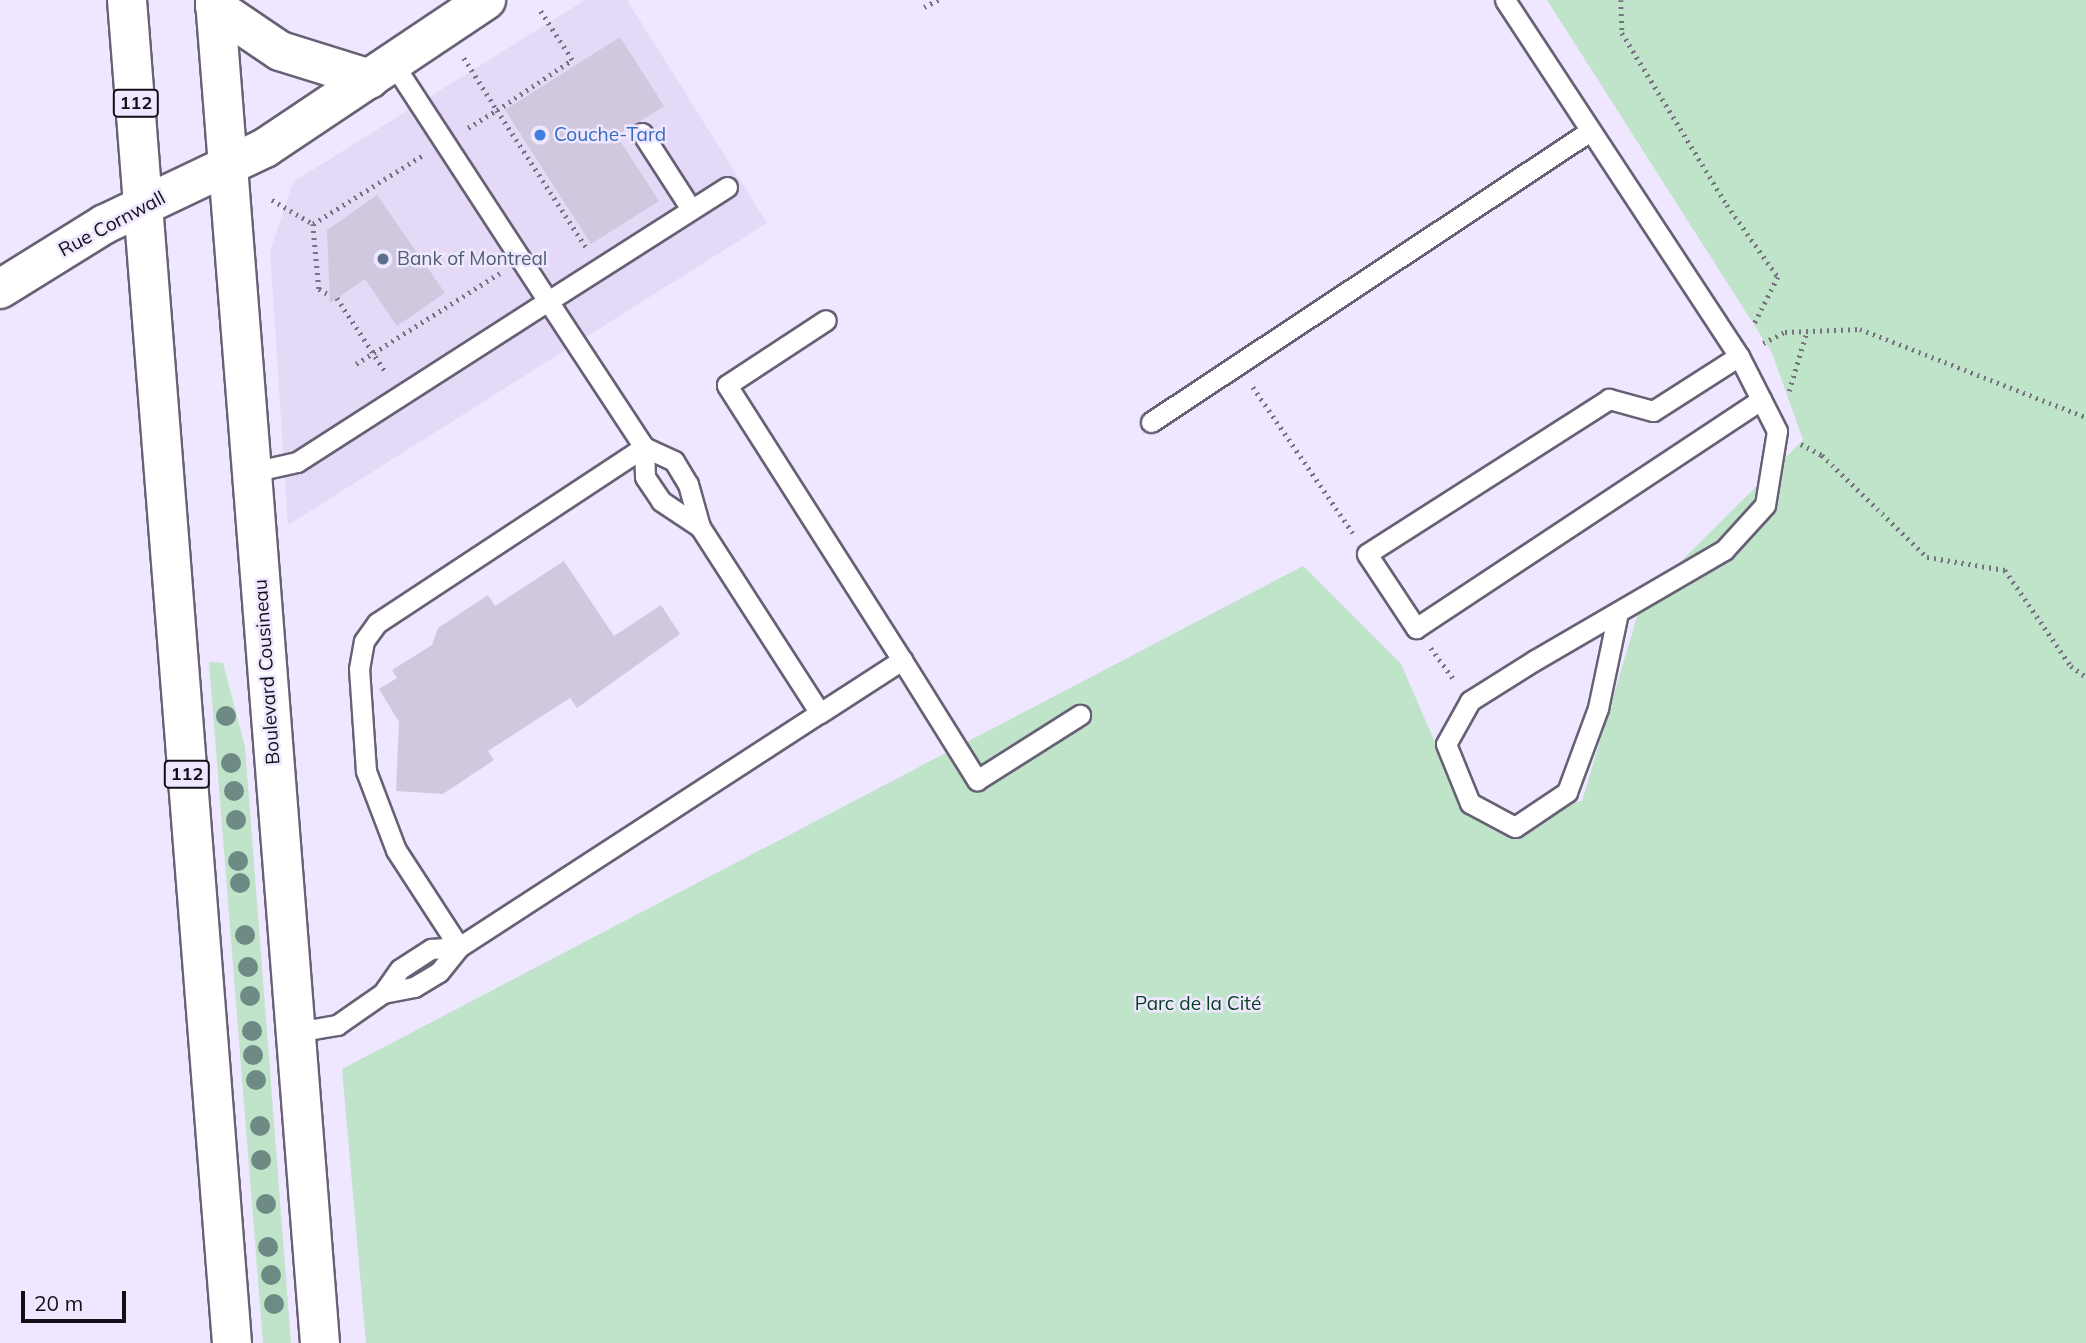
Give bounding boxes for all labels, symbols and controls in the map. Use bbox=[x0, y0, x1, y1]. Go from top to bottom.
road number: 112 bbox=[111, 88, 160, 118]
place label: Couche-Tard bbox=[554, 124, 666, 146]
marker: Couche-Tard bbox=[532, 127, 548, 143]
street label: Rue Cornwall bbox=[55, 186, 169, 262]
place label: Bank of Montreal bbox=[397, 248, 547, 270]
marker: Bank of Montreal bbox=[375, 251, 391, 267]
street label: Boulevard Cousineau bbox=[249, 579, 285, 765]
road number: 112 bbox=[162, 760, 212, 788]
park label: Parc de la Cité bbox=[1135, 993, 1261, 1015]
scale bar bbox=[24, 1276, 130, 1320]
text: 20 m bbox=[34, 1290, 83, 1316]

